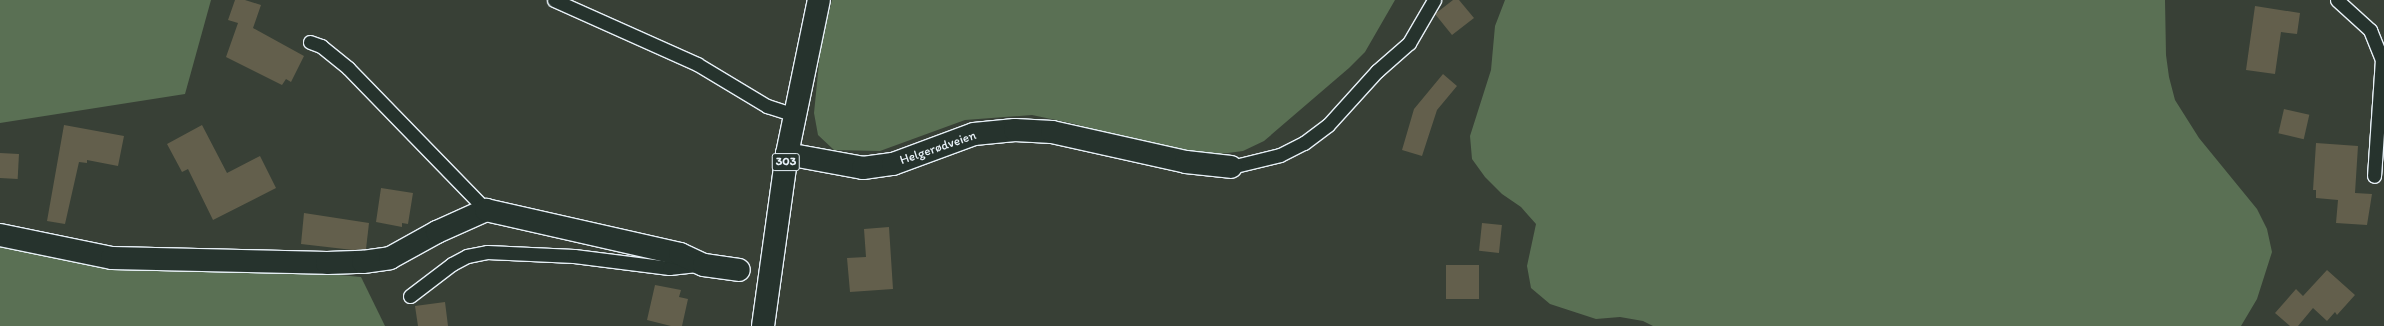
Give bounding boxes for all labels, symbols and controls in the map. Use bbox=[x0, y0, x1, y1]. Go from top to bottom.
street label: Helgerødveien bbox=[898, 128, 978, 168]
road number: 303 bbox=[771, 152, 801, 172]

